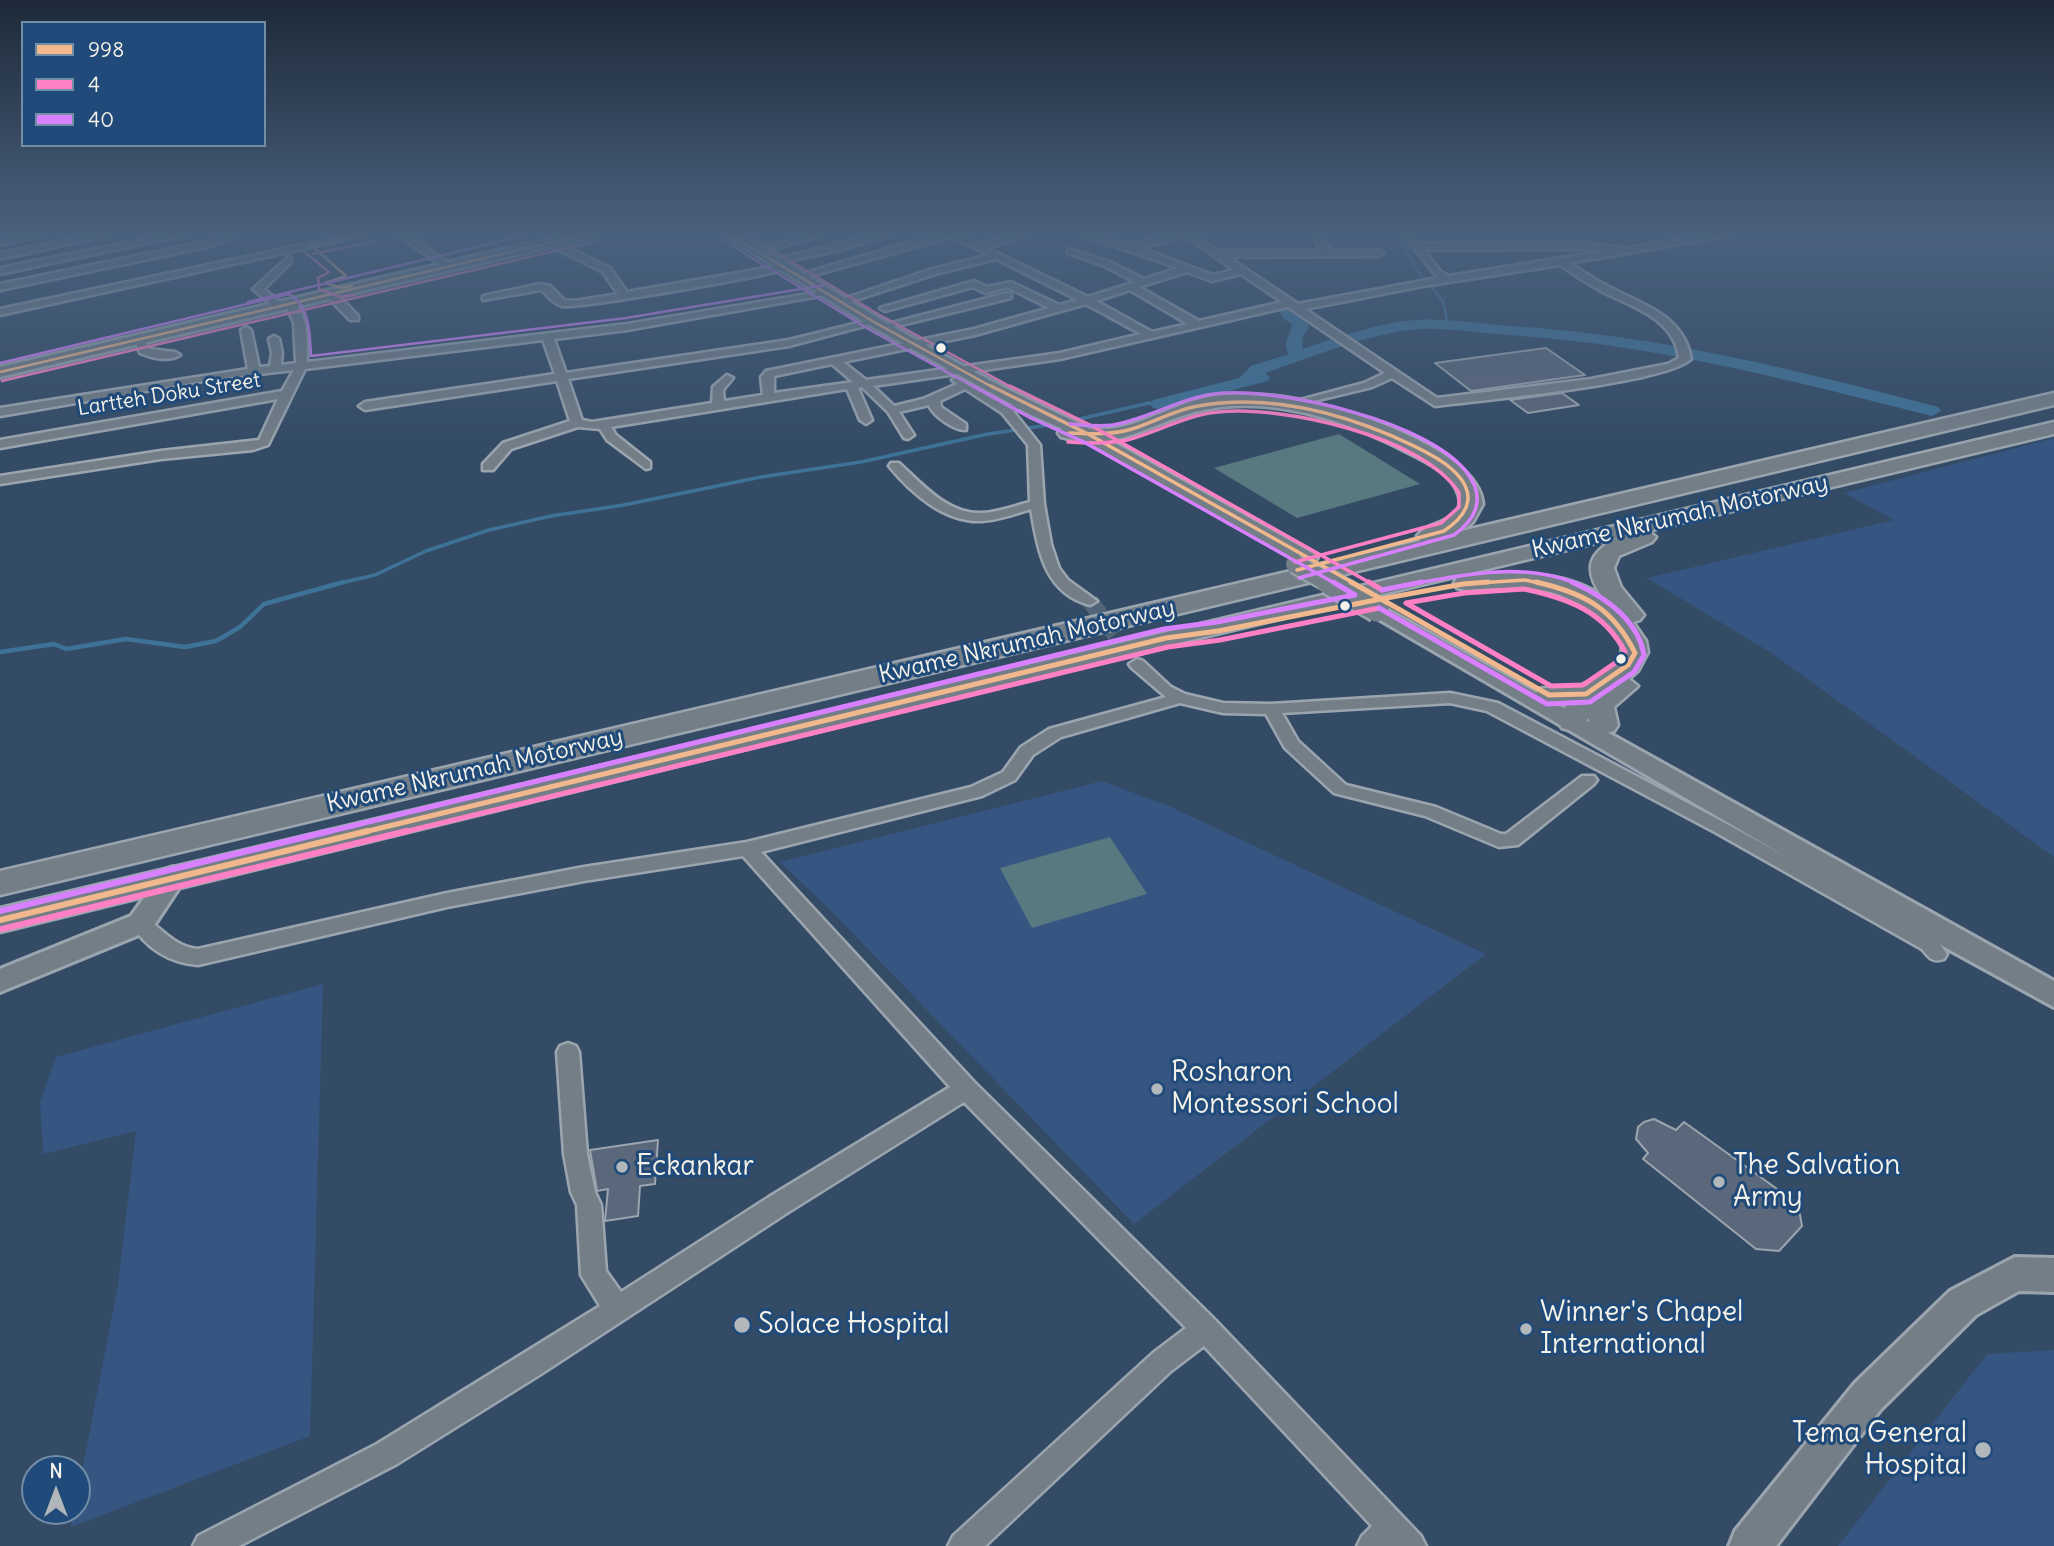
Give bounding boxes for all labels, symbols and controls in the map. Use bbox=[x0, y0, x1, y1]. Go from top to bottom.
legend bbox=[21, 21, 266, 147]
text: 998 bbox=[88, 36, 124, 63]
text: 4 bbox=[88, 71, 100, 98]
text: 40 bbox=[88, 106, 114, 133]
unlabelled marker bbox=[934, 341, 948, 355]
street label: Lartteh Doku Street bbox=[76, 368, 262, 422]
street label: Kwame Nkrumah Motorway bbox=[1529, 469, 1831, 565]
street label: Kwame Nkrumah Motorway bbox=[876, 594, 1178, 690]
unlabelled marker bbox=[1338, 599, 1352, 613]
unlabelled marker bbox=[1614, 652, 1628, 666]
street label: Kwame Nkrumah Motorway bbox=[324, 723, 626, 819]
place label: Rosharon Montessori School bbox=[1171, 1056, 1399, 1122]
marker: Rosharon Montessori School bbox=[1149, 1081, 1165, 1097]
place label: The Salvation Army bbox=[1733, 1149, 1900, 1215]
place label: Eckankar bbox=[636, 1150, 754, 1184]
marker: Eckankar bbox=[614, 1159, 630, 1175]
marker: The Salvation Army bbox=[1711, 1174, 1727, 1190]
place label: Winner's Chapel International bbox=[1540, 1296, 1743, 1362]
place label: Solace Hospital bbox=[758, 1308, 949, 1342]
marker: Solace Hospital bbox=[732, 1315, 752, 1335]
marker: Winner's Chapel International bbox=[1518, 1321, 1534, 1337]
place label: Tema General Hospital bbox=[1792, 1417, 1967, 1483]
marker: Tema General Hospital bbox=[1973, 1440, 1993, 1460]
north arrow bbox=[21, 1455, 91, 1525]
text: N bbox=[49, 1459, 63, 1483]

